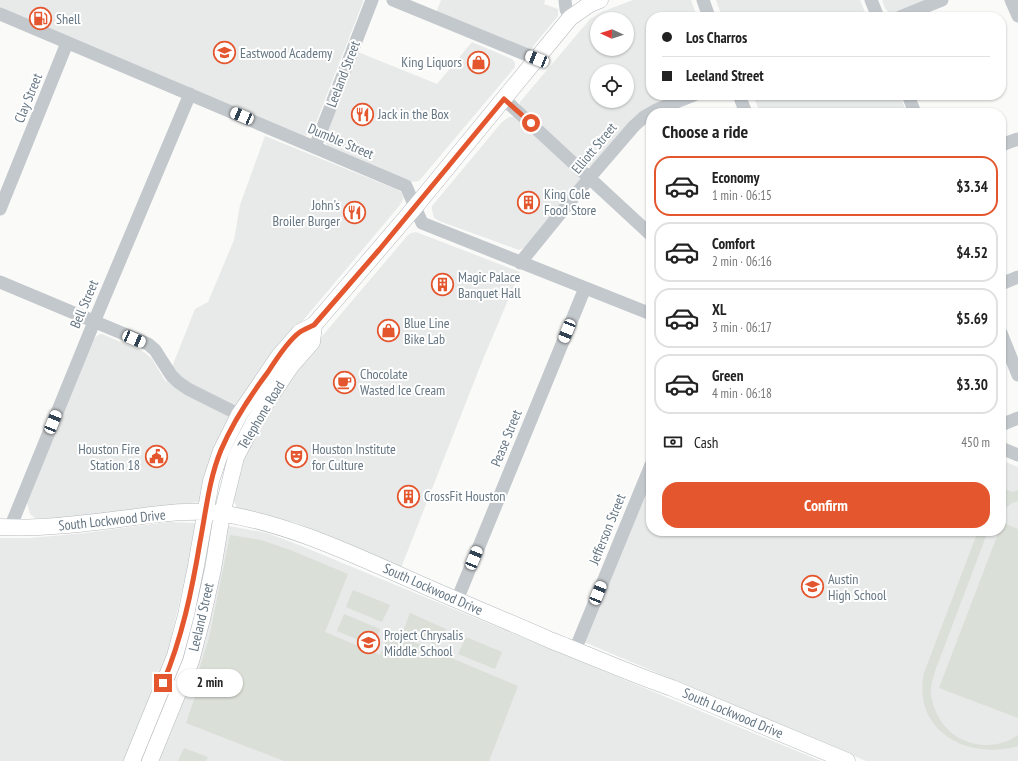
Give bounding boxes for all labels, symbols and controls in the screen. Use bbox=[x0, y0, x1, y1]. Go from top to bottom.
fuel station icon: Shell bbox=[28, 6, 54, 32]
place label: Shell bbox=[56, 10, 81, 28]
north arrow bbox=[590, 12, 634, 56]
map controls bbox=[590, 12, 634, 108]
text: Los Charros bbox=[686, 28, 747, 47]
street label: Leeland Street bbox=[322, 38, 364, 110]
school or university icon: Eastwood Academy bbox=[212, 40, 238, 66]
place label: Eastwood Academy bbox=[240, 44, 333, 62]
shop icon: King Liquors bbox=[465, 49, 491, 75]
car bbox=[524, 49, 550, 69]
place label: King Liquors bbox=[401, 53, 462, 71]
button: locate bbox=[590, 64, 634, 108]
text: Leeland Street bbox=[686, 66, 764, 85]
street label: Clay Street bbox=[10, 70, 46, 126]
restaurant icon: Jack in the Box bbox=[350, 101, 376, 127]
place label: Jack in the Box bbox=[377, 105, 449, 123]
car bbox=[229, 106, 255, 126]
route start bbox=[522, 114, 540, 132]
street label: Dumble Street bbox=[305, 119, 377, 163]
street label: Elliott Street bbox=[567, 119, 621, 177]
text: Choose a ride bbox=[662, 120, 748, 143]
icon: car bbox=[664, 168, 700, 204]
text: Economy bbox=[712, 168, 760, 187]
text: $3.34 bbox=[956, 177, 988, 196]
place label: King Cole Food Store bbox=[544, 185, 597, 219]
text: 1 min · 06:15 bbox=[712, 187, 772, 204]
building icon: King Cole Food Store bbox=[515, 189, 541, 215]
place label: John's Broiler Burger bbox=[272, 196, 340, 230]
restaurant icon: John's Broiler Burger bbox=[342, 200, 368, 226]
icon: car bbox=[664, 234, 700, 270]
text: Comfort bbox=[712, 234, 755, 253]
text: $4.52 bbox=[956, 243, 988, 262]
text: 2 min · 06:16 bbox=[712, 253, 772, 270]
place label: Magic Palace Banquet Hall bbox=[458, 268, 521, 302]
building icon: Magic Palace Banquet Hall bbox=[430, 272, 456, 298]
street label: Bell Street bbox=[66, 277, 102, 331]
icon: car bbox=[664, 300, 700, 336]
text: XL bbox=[712, 300, 726, 319]
text: $5.69 bbox=[956, 309, 988, 328]
place label: Blue Line Bike Lab bbox=[404, 314, 450, 348]
shop icon: Blue Line Bike Lab bbox=[376, 318, 402, 344]
car bbox=[557, 318, 577, 344]
text: 3 min · 06:17 bbox=[712, 319, 772, 336]
car bbox=[121, 329, 147, 349]
place label: Chocolate Wasted Ice Cream bbox=[360, 365, 445, 399]
icon: car bbox=[664, 366, 700, 402]
text: Green bbox=[712, 366, 744, 385]
cafe icon: Chocolate Wasted Ice Cream bbox=[331, 369, 357, 395]
text: $3.30 bbox=[956, 375, 988, 394]
street label: Telephone Road bbox=[234, 377, 288, 453]
text: 4 min · 06:18 bbox=[712, 385, 772, 402]
street label: Pease Street bbox=[486, 407, 526, 469]
car bbox=[43, 409, 63, 435]
icon: cash bbox=[662, 431, 684, 453]
text: Cash bbox=[694, 433, 718, 452]
text: 450 m bbox=[961, 434, 990, 451]
place label: Houston Fire Station 18 bbox=[78, 440, 140, 474]
place label: Houston Institute for Culture bbox=[312, 440, 396, 474]
public building icon: Houston Fire Station 18 bbox=[143, 444, 169, 470]
theatre icon: Houston Institute for Culture bbox=[284, 444, 310, 470]
button: Confirm bbox=[662, 482, 990, 528]
building icon: CrossFit Houston bbox=[396, 483, 422, 509]
place label: CrossFit Houston bbox=[424, 487, 506, 505]
street label: Jefferson Street bbox=[584, 491, 629, 568]
street label: South Lockwood Drive bbox=[58, 505, 167, 535]
car bbox=[464, 545, 484, 571]
street label: South Lockwood Drive bbox=[380, 559, 486, 619]
place label: Austin High School bbox=[828, 570, 887, 604]
school or university icon: Austin High School bbox=[799, 574, 825, 600]
car bbox=[588, 580, 608, 606]
street label: Leeland Street bbox=[184, 581, 218, 653]
place label: Project Chrysalis Middle School bbox=[384, 626, 464, 660]
school or university icon: Project Chrysalis Middle School bbox=[356, 630, 382, 656]
callout: 2 min bbox=[177, 669, 243, 697]
route end bbox=[154, 674, 172, 692]
text: 2 min bbox=[197, 674, 223, 691]
street label: South Lockwood Drive bbox=[680, 684, 786, 742]

